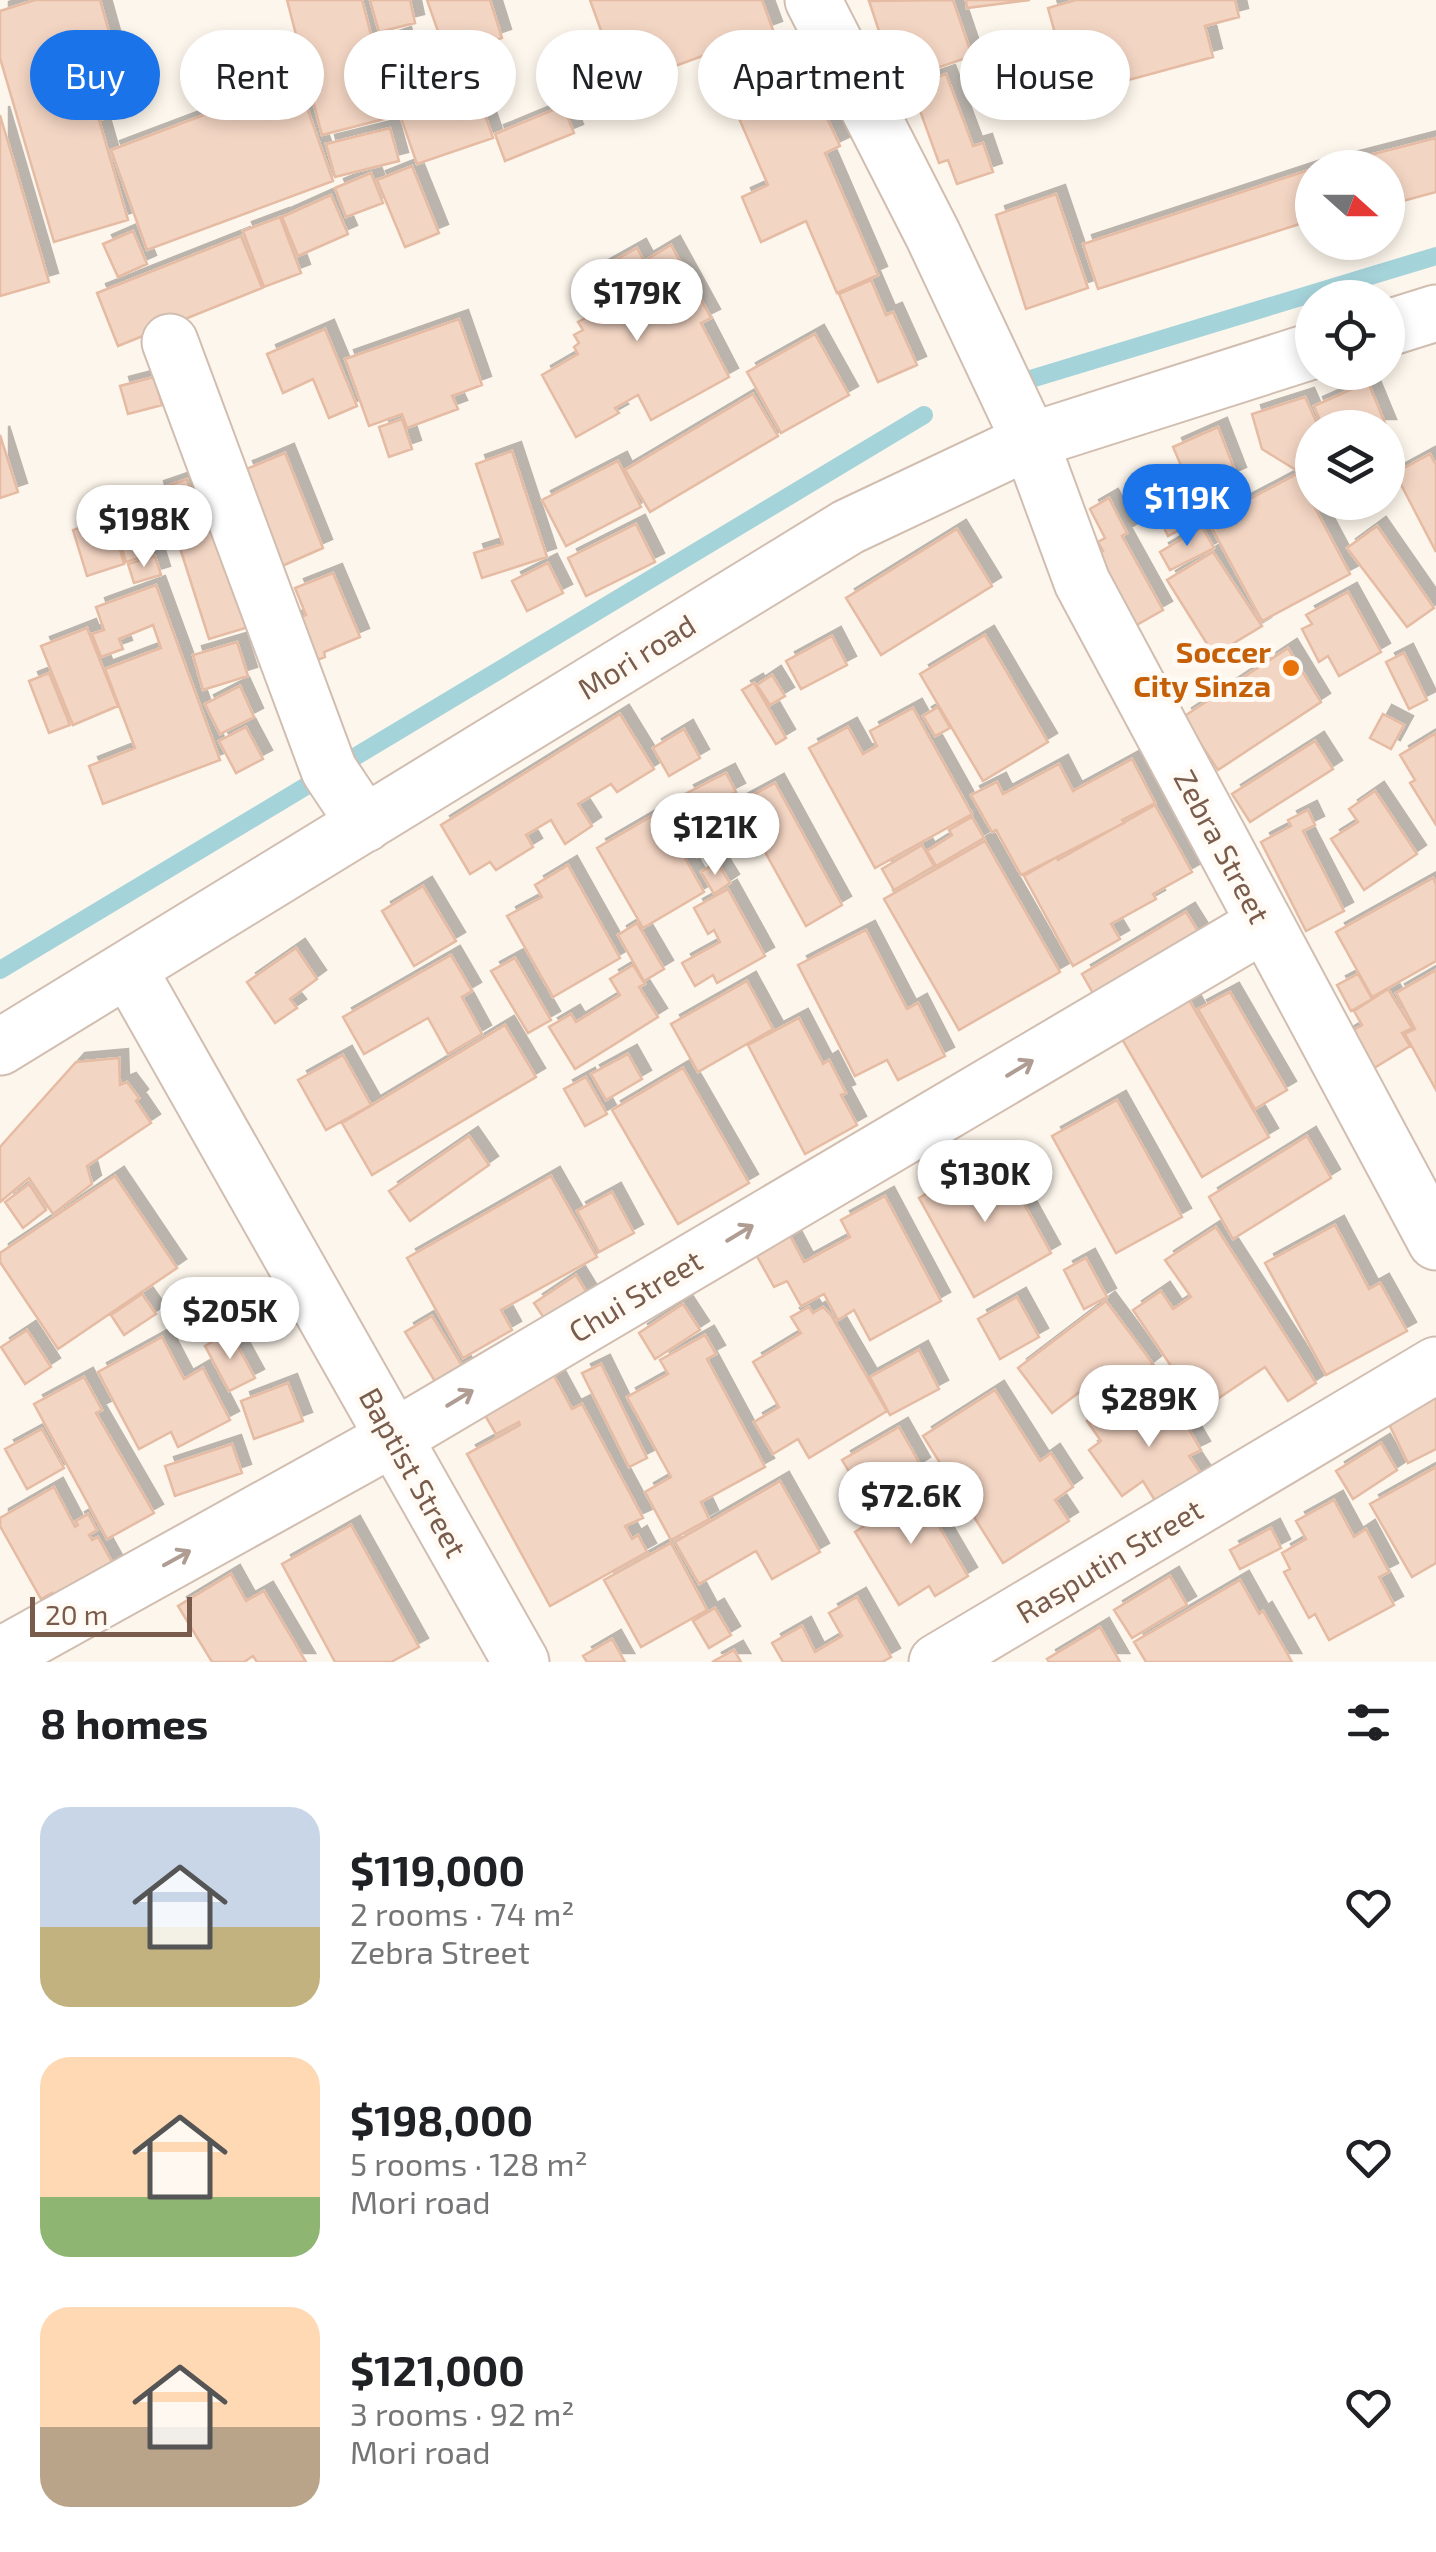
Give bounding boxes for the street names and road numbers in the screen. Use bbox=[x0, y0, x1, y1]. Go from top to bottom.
street label: Mori road bbox=[571, 606, 701, 706]
street label: Zebra Street bbox=[1167, 763, 1279, 929]
street label: Chui Street bbox=[562, 1241, 708, 1349]
street label: Baptist Street bbox=[353, 1381, 475, 1563]
street label: Rasputin Street bbox=[1009, 1490, 1209, 1630]

